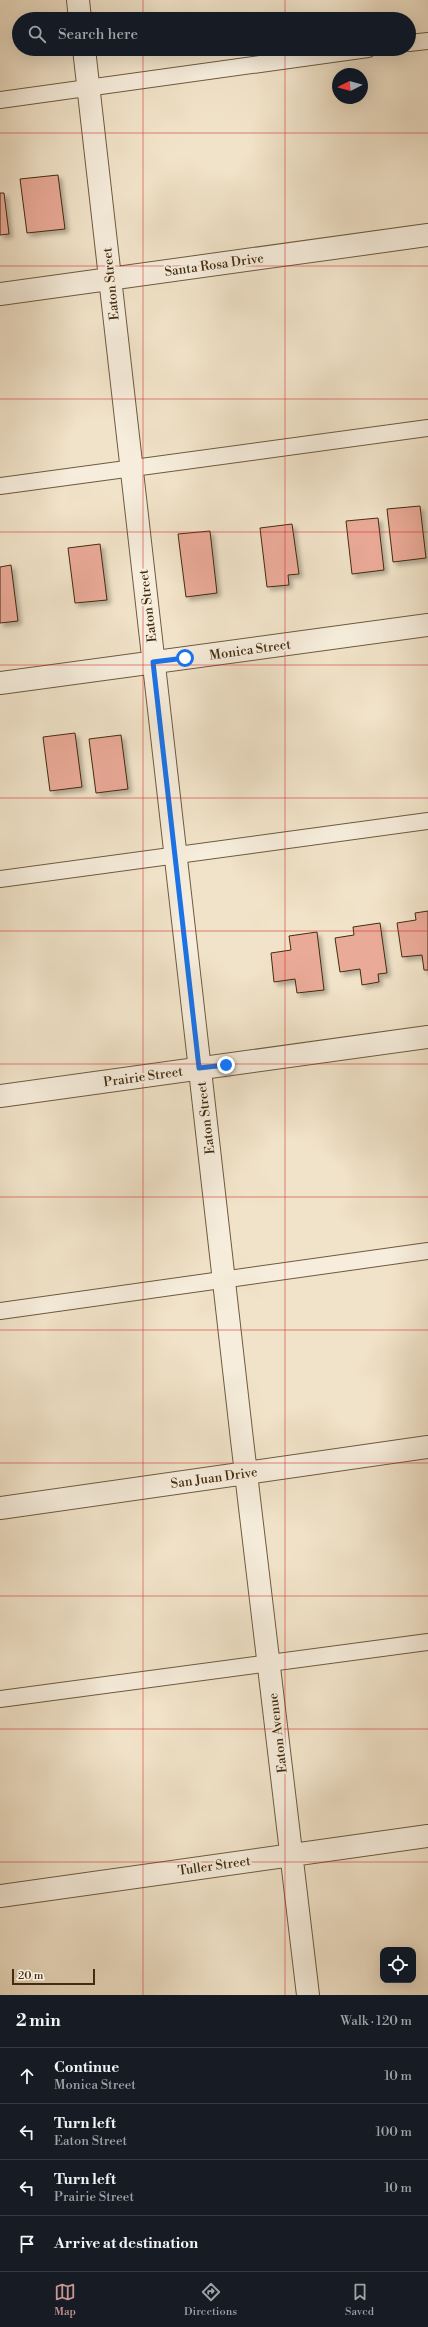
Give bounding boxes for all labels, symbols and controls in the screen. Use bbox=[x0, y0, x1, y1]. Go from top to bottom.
search box bbox=[12, 12, 416, 56]
icon: search bbox=[26, 23, 48, 45]
text: Search here bbox=[58, 25, 138, 44]
north arrow bbox=[332, 68, 368, 104]
street label: Eaton Street bbox=[99, 246, 123, 321]
street label: Santa Rosa Drive bbox=[163, 250, 265, 280]
street label: Eaton Street bbox=[136, 568, 160, 643]
street label: Monica Street bbox=[208, 636, 292, 664]
route start bbox=[176, 649, 194, 667]
route end bbox=[217, 1056, 235, 1074]
street label: Prairie Street bbox=[102, 1063, 184, 1090]
street label: Eaton Street bbox=[194, 1080, 218, 1155]
street label: San Juan Drive bbox=[170, 1464, 259, 1492]
street label: Eaton Avenue bbox=[265, 1691, 291, 1774]
street label: Tuller Street bbox=[177, 1853, 252, 1879]
map controls bbox=[380, 1947, 416, 1983]
button: locate bbox=[380, 1947, 416, 1983]
scale bar bbox=[12, 1967, 95, 1986]
text: 20 m bbox=[18, 1969, 43, 1983]
text: 2 min bbox=[16, 2010, 61, 2032]
text: Walk · 120 m bbox=[340, 2013, 412, 2029]
text: Continue bbox=[54, 2058, 119, 2077]
icon: ahead bbox=[16, 2065, 38, 2087]
text: 10 m bbox=[384, 2068, 412, 2084]
text: Monica Street bbox=[54, 2077, 136, 2093]
text: Turn left bbox=[54, 2114, 116, 2133]
icon: left bbox=[16, 2121, 38, 2143]
text: 100 m bbox=[376, 2124, 412, 2140]
text: Eaton Street bbox=[54, 2133, 127, 2149]
text: Turn left bbox=[54, 2170, 116, 2189]
icon: left bbox=[16, 2177, 38, 2199]
text: 10 m bbox=[384, 2180, 412, 2196]
text: Prairie Street bbox=[54, 2189, 134, 2205]
icon: arrive bbox=[16, 2233, 38, 2255]
text: Arrive at destination bbox=[54, 2234, 198, 2253]
tab: Map bbox=[54, 2281, 76, 2319]
tab: Directions bbox=[184, 2281, 237, 2319]
tab: Saved bbox=[345, 2281, 374, 2319]

